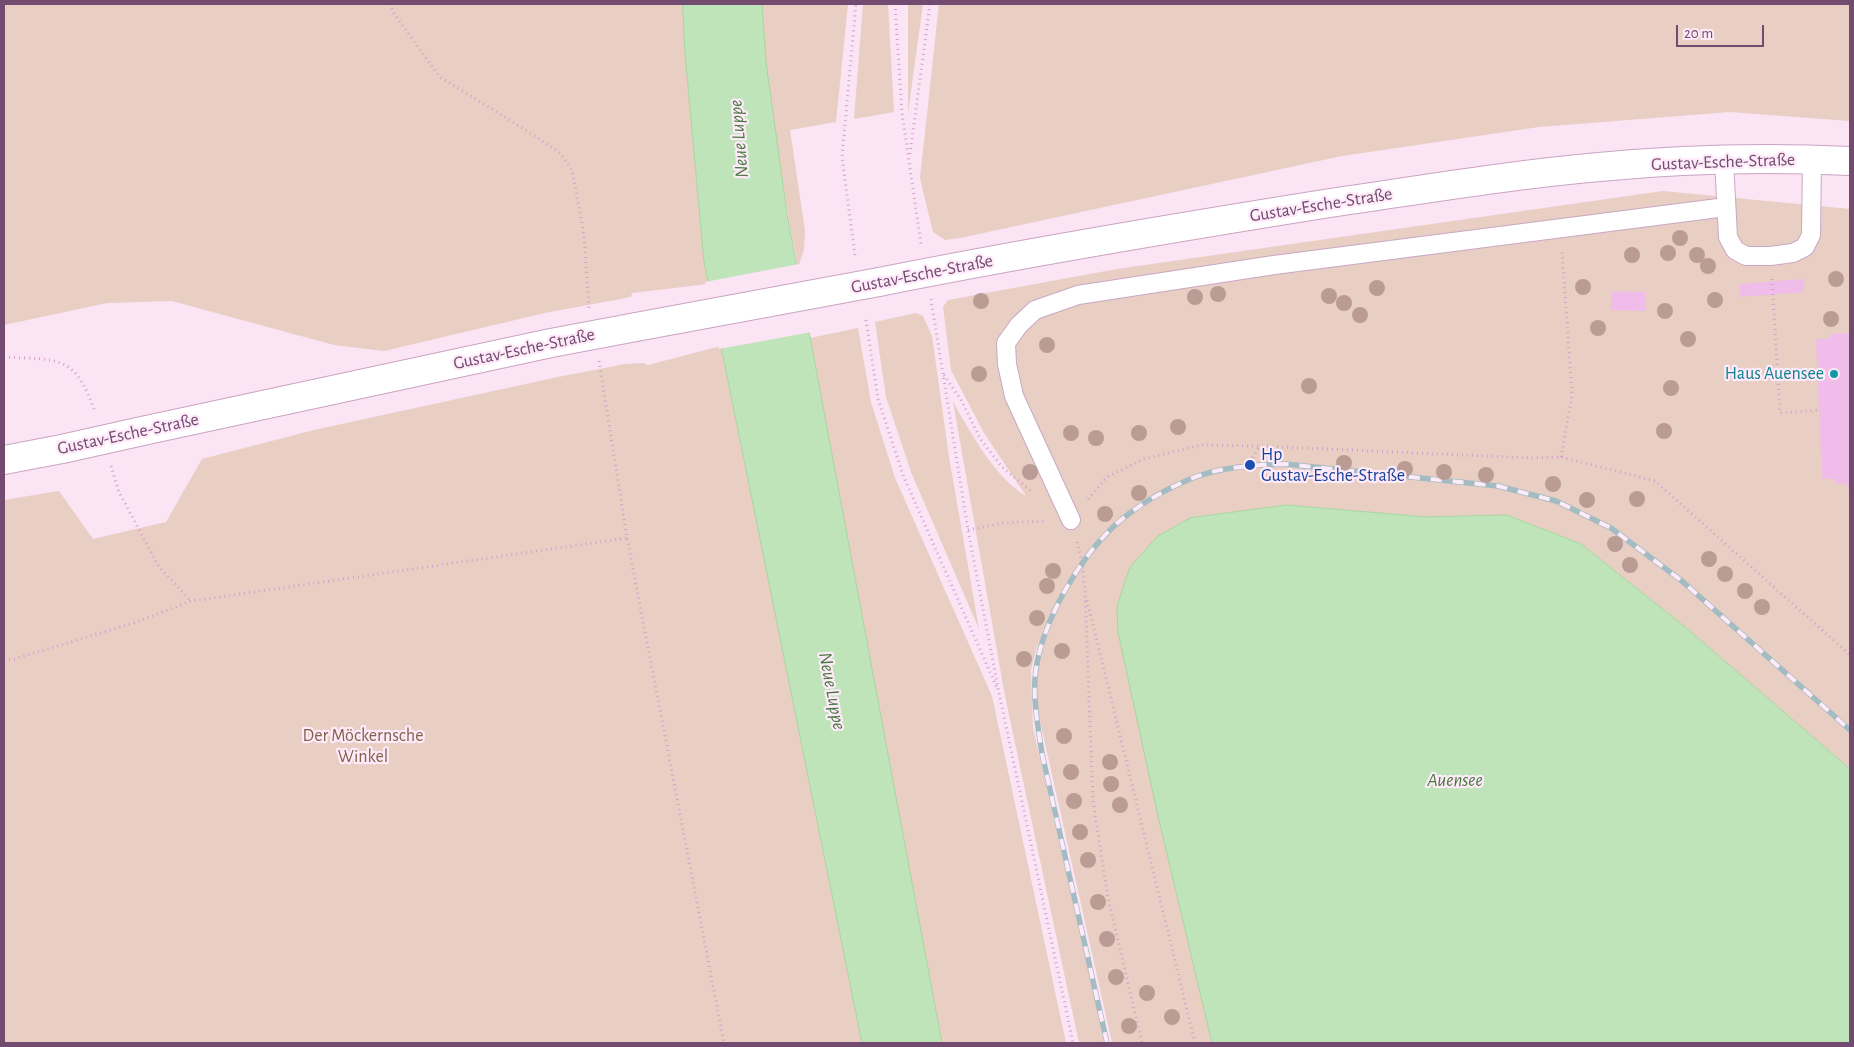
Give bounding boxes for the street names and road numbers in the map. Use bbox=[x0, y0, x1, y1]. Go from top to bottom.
street label: Gustav-Esche-Straße bbox=[1651, 149, 1795, 175]
street label: Gustav-Esche-Straße bbox=[1248, 183, 1394, 227]
street label: Gustav-Esche-Straße bbox=[849, 250, 995, 298]
street label: Gustav-Esche-Straße bbox=[451, 323, 597, 375]
street label: Gustav-Esche-Straße bbox=[55, 408, 201, 460]

